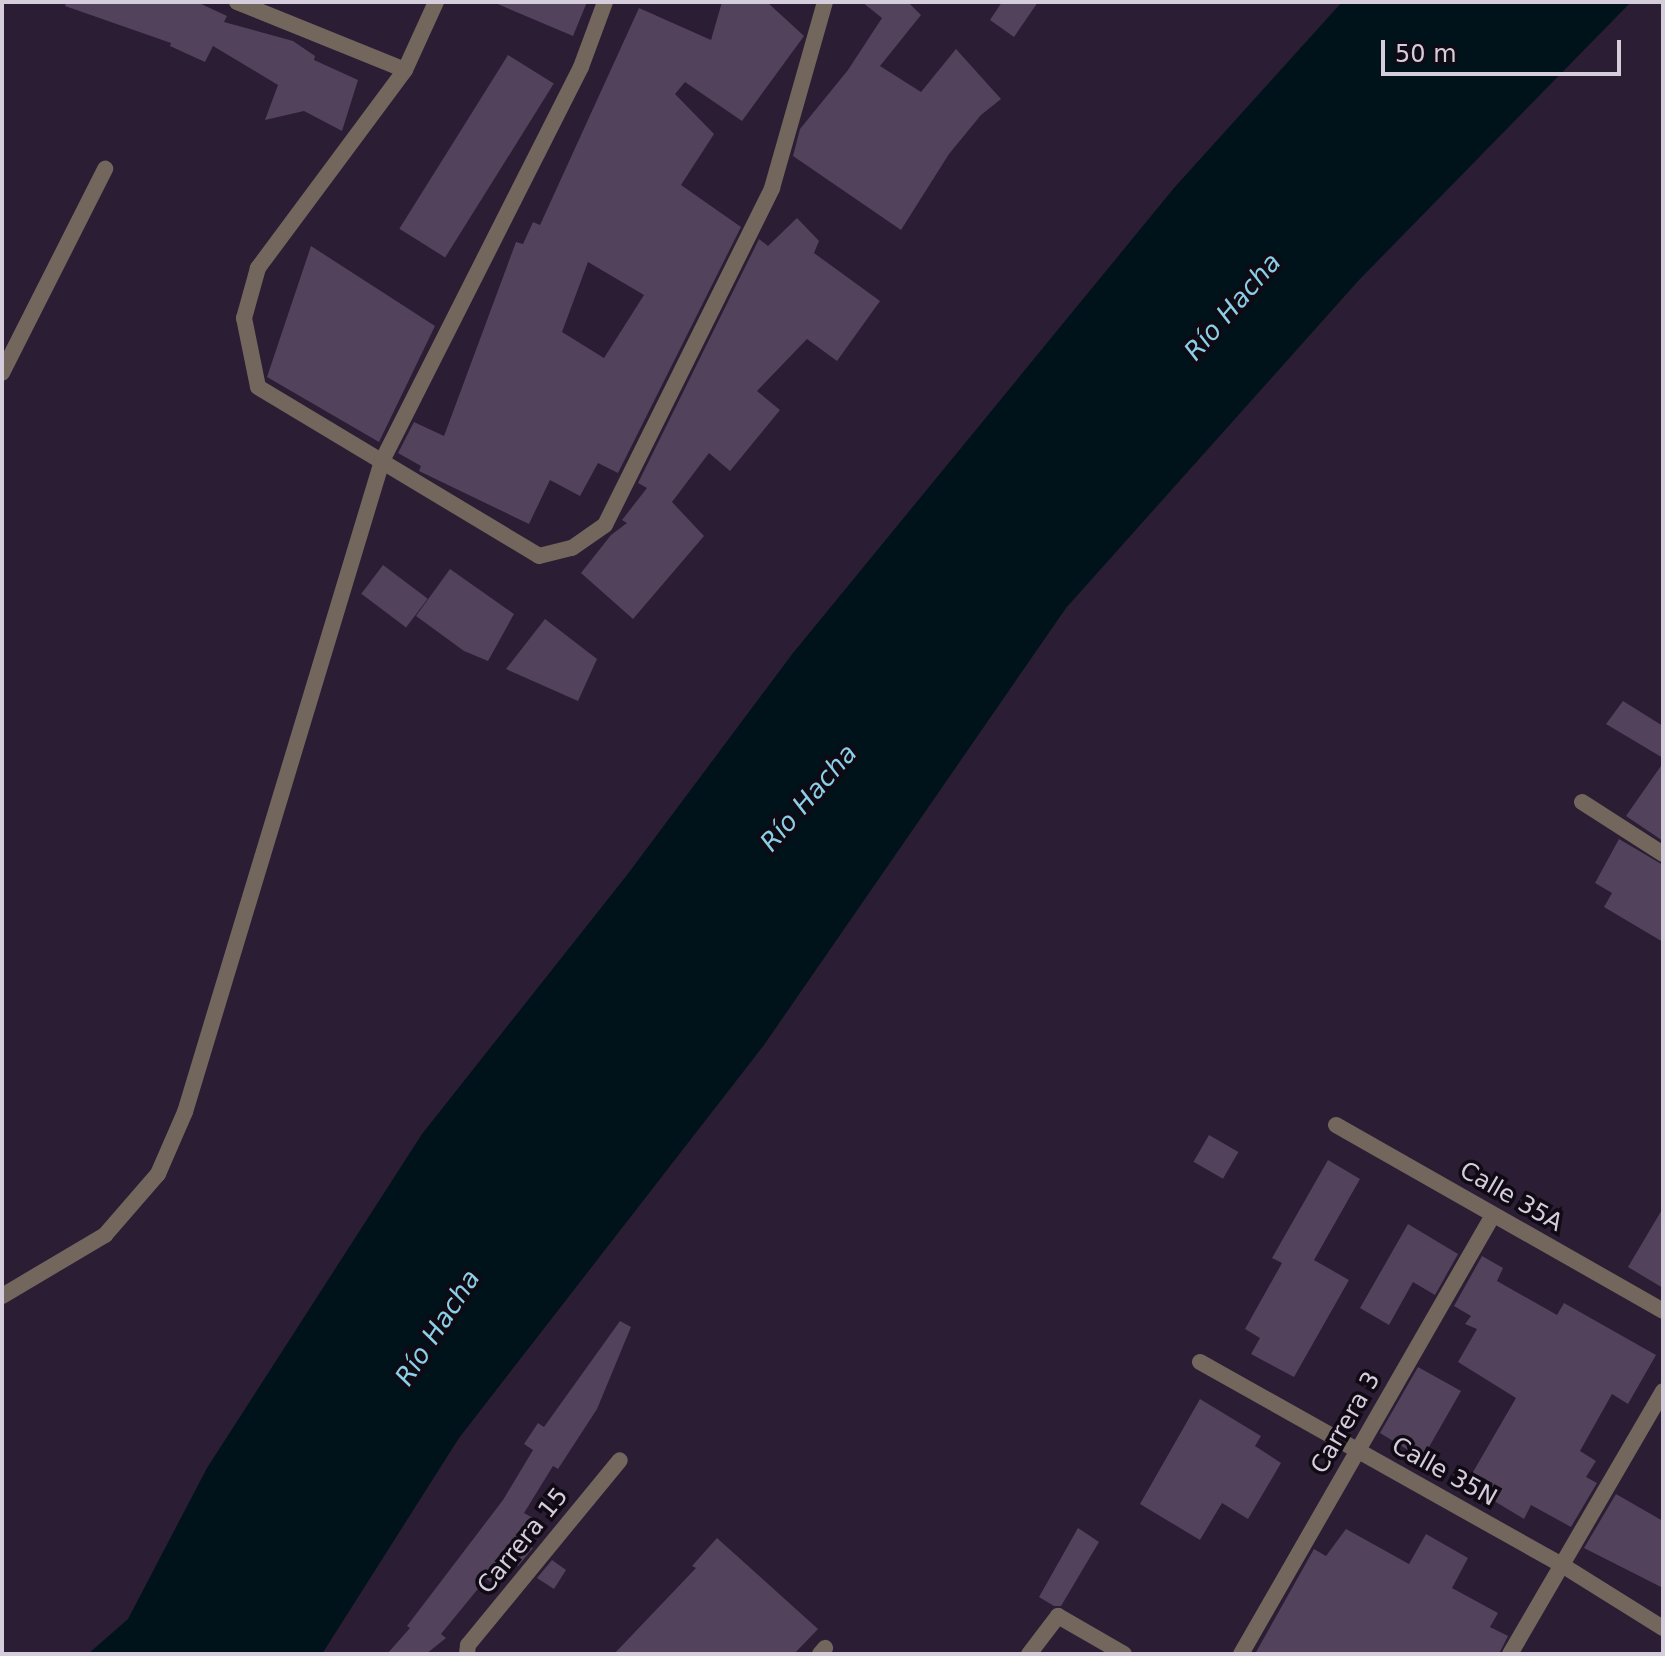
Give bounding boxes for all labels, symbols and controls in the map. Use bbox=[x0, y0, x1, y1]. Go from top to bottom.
scale bar bbox=[1385, 24, 1625, 74]
text: 50 m bbox=[1395, 40, 1457, 68]
water label: Río Hacha bbox=[1178, 247, 1288, 367]
water label: Río Hacha bbox=[754, 738, 864, 858]
street label: Calle 35A bbox=[1454, 1156, 1568, 1238]
water label: Río Hacha bbox=[389, 1264, 487, 1392]
street label: Carrera 3 bbox=[1305, 1367, 1387, 1479]
street label: Calle 35N bbox=[1386, 1431, 1502, 1513]
street label: Carrera 15 bbox=[472, 1482, 574, 1600]

